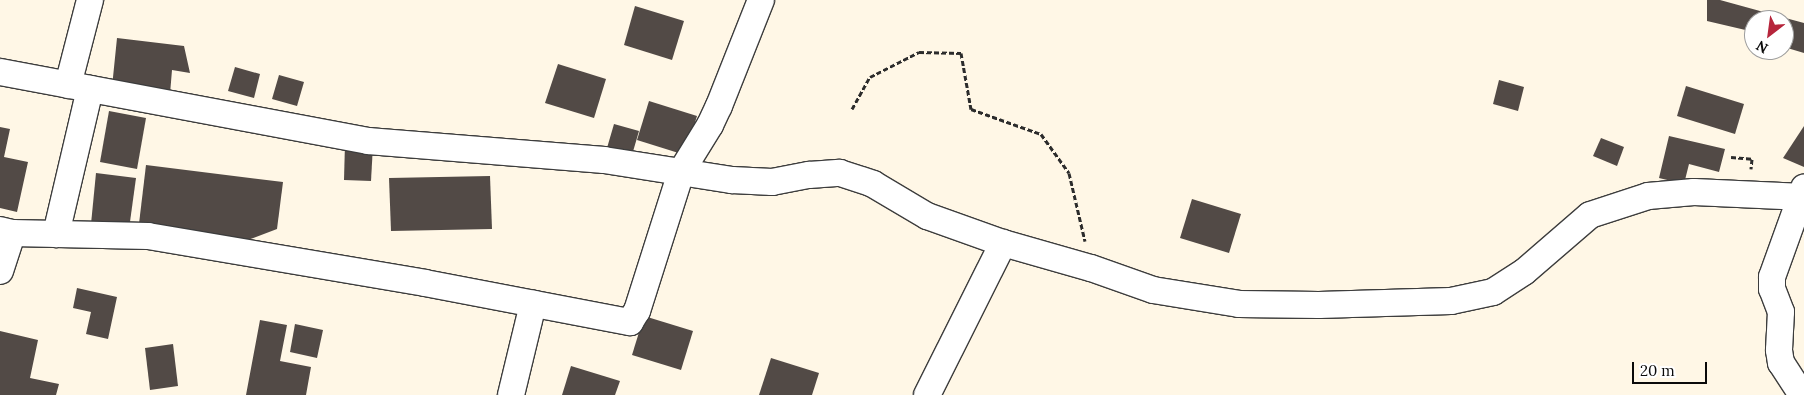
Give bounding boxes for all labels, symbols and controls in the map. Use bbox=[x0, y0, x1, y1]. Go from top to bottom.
north arrow bbox=[1744, 10, 1794, 60]
text: N bbox=[1753, 37, 1771, 58]
scale bar bbox=[1634, 352, 1709, 384]
text: 20 m bbox=[1640, 361, 1675, 380]

